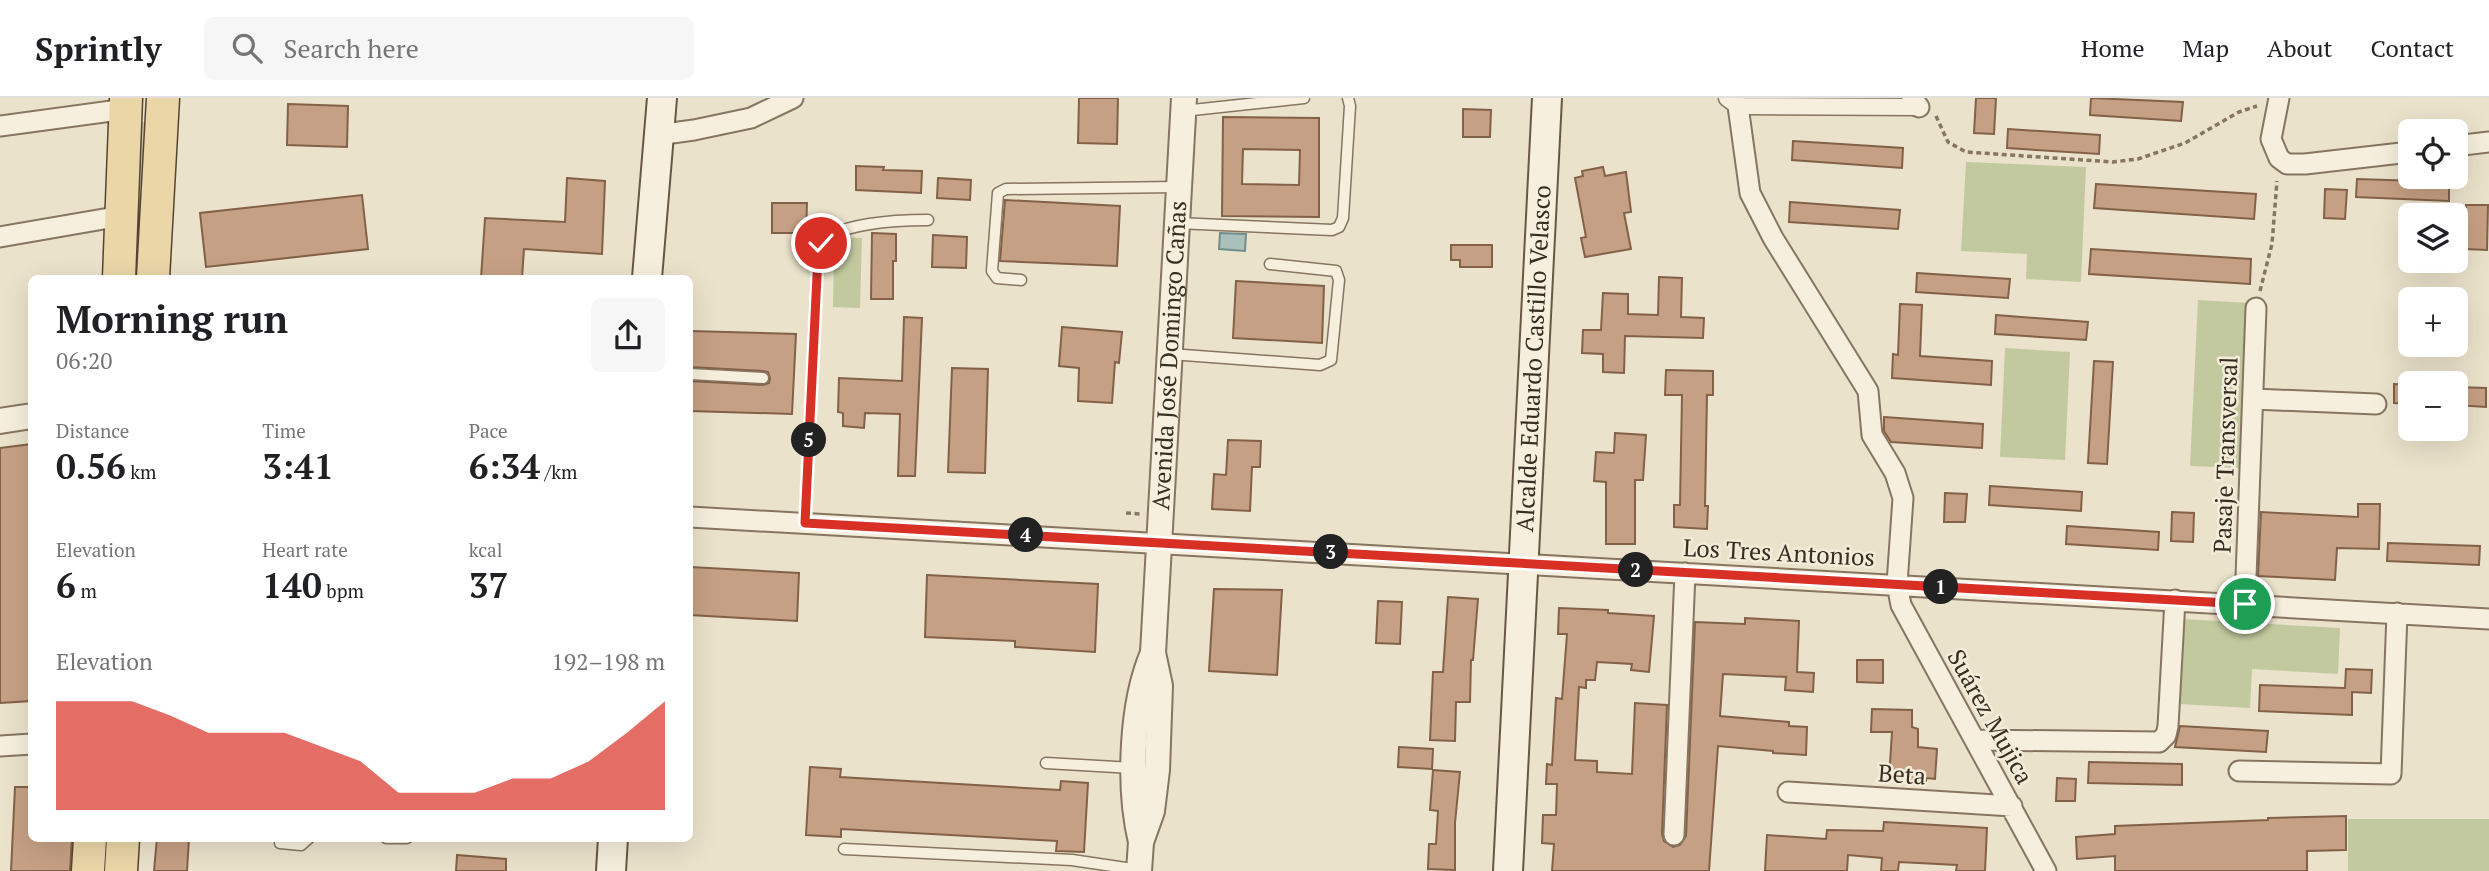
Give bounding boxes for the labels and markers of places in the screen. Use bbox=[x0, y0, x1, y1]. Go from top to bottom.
pin bbox=[791, 213, 851, 273]
pin: 5 bbox=[792, 422, 826, 458]
pin: 4 bbox=[1009, 518, 1044, 552]
pin: 3 bbox=[1314, 534, 1348, 570]
pin: 2 bbox=[1618, 552, 1654, 588]
pin: 1 bbox=[1924, 570, 1958, 604]
pin bbox=[2215, 574, 2275, 634]

